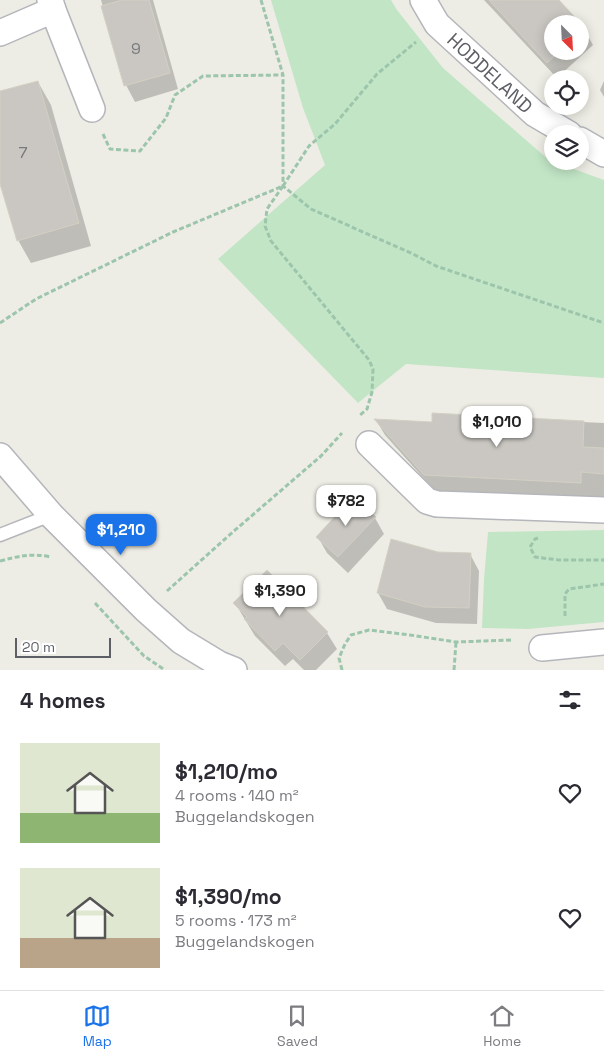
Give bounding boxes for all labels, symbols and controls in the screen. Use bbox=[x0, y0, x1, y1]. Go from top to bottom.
north arrow bbox=[544, 15, 589, 60]
map controls bbox=[544, 15, 589, 170]
street label: HODDELAND bbox=[442, 27, 538, 118]
house number: 9 bbox=[131, 38, 141, 59]
button: locate bbox=[544, 70, 589, 115]
button: layers bbox=[544, 125, 589, 170]
house number: 7 bbox=[18, 142, 28, 163]
pin: $1,010 bbox=[456, 406, 538, 448]
text: $1,010 bbox=[472, 411, 522, 432]
pin: $782 bbox=[316, 484, 376, 527]
text: $782 bbox=[327, 490, 365, 511]
pin: $1,210 bbox=[80, 514, 162, 556]
text: $1,210 bbox=[97, 519, 145, 540]
pin: $1,390 bbox=[239, 574, 321, 617]
text: $1,390 bbox=[254, 580, 306, 601]
scale bar bbox=[15, 635, 111, 658]
text: 20 m bbox=[22, 638, 55, 656]
icon: filters bbox=[556, 686, 584, 714]
text: 4 homes bbox=[20, 687, 106, 714]
text: $1,210/mo bbox=[175, 758, 278, 785]
icon: home bbox=[60, 763, 120, 823]
icon: heart bbox=[556, 779, 584, 807]
text: 4 rooms · 140 m² bbox=[175, 785, 299, 806]
text: Buggelandskogen bbox=[175, 806, 315, 827]
text: $1,390/mo bbox=[175, 883, 282, 910]
icon: home bbox=[60, 888, 120, 948]
icon: heart bbox=[556, 904, 584, 932]
text: 5 rooms · 173 m² bbox=[175, 910, 297, 931]
text: Buggelandskogen bbox=[175, 931, 315, 952]
tab: Map bbox=[83, 1002, 112, 1050]
tab: Saved bbox=[277, 1002, 318, 1050]
tab: Home bbox=[483, 1002, 521, 1050]

